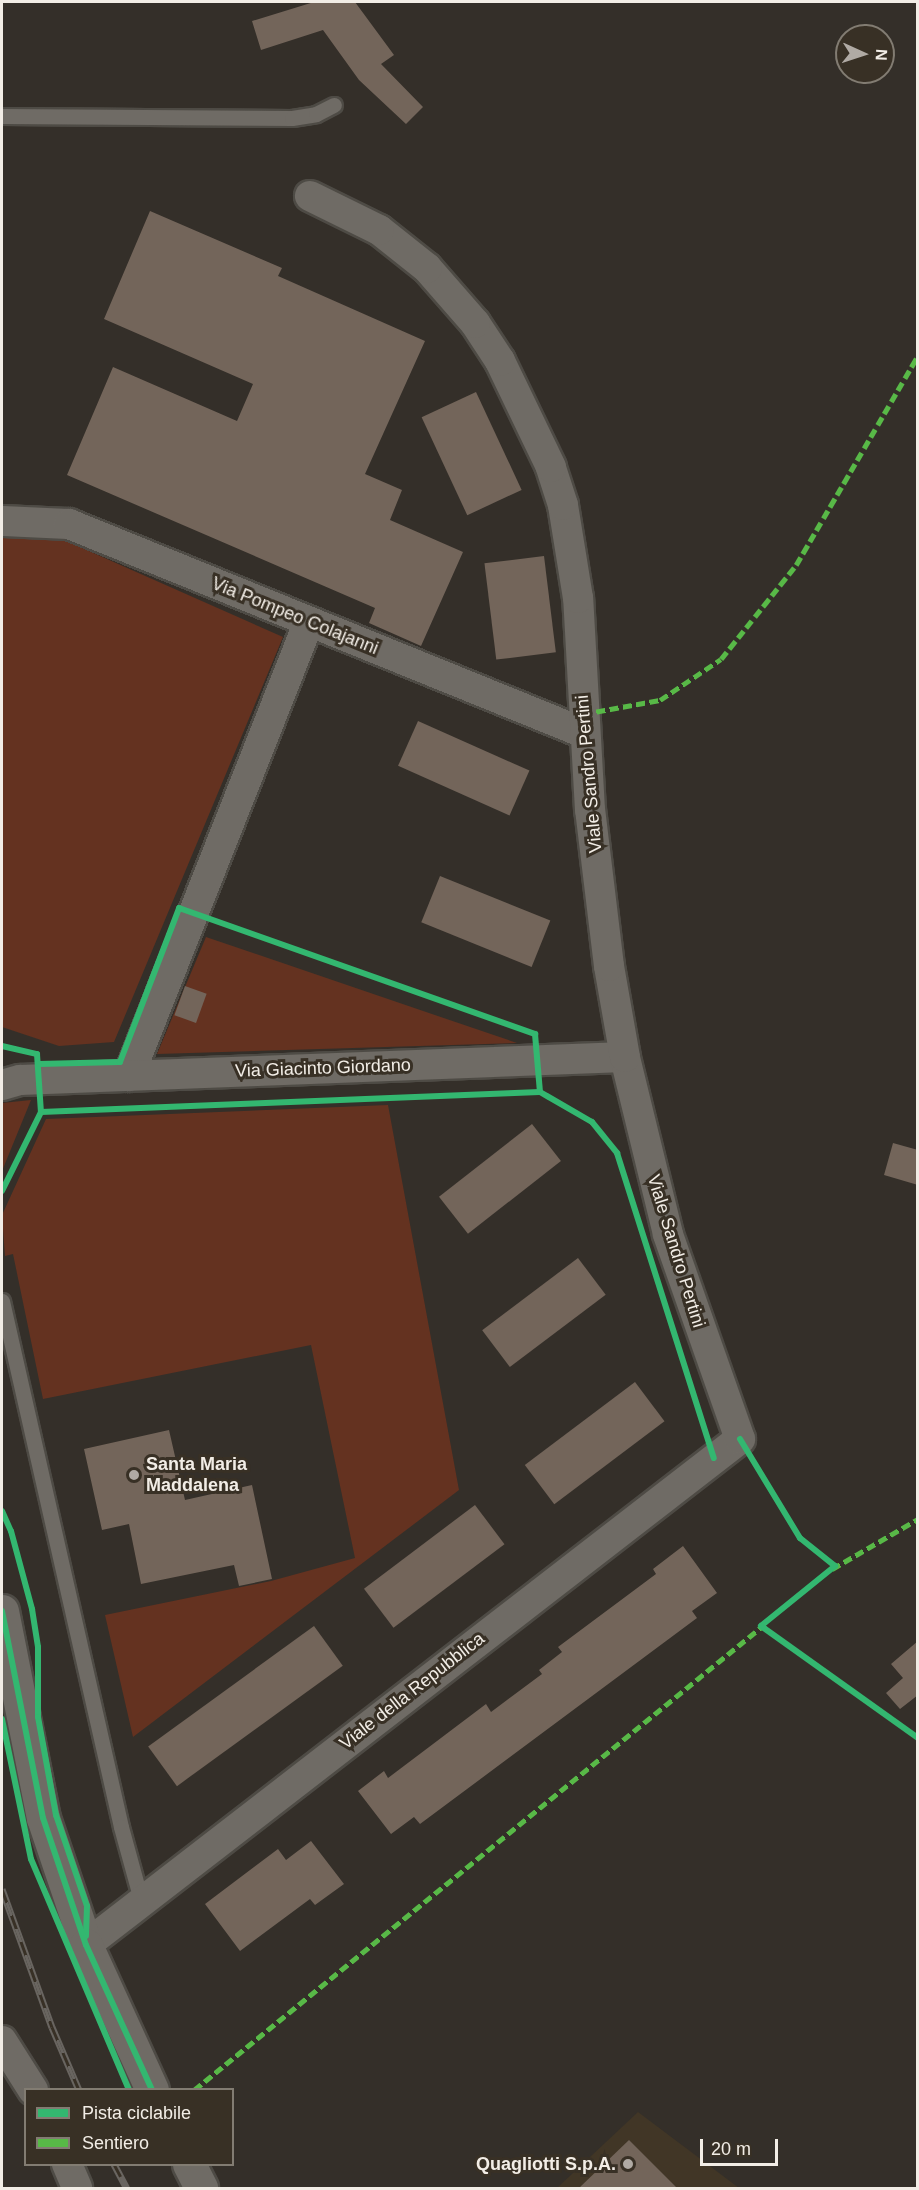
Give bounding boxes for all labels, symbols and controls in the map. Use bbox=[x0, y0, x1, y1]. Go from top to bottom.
north arrow bbox=[835, 24, 895, 84]
text: N bbox=[873, 49, 890, 61]
street label: Via Pompeo Colajanni bbox=[209, 573, 381, 659]
street label: Viale Sandro Pertini bbox=[571, 694, 607, 854]
street label: Via Giacinto Giordano bbox=[235, 1054, 411, 1082]
street label: Viale Sandro Pertini bbox=[642, 1172, 710, 1330]
place label: Santa Maria Maddalena bbox=[146, 1454, 247, 1496]
marker: Santa Maria Maddalena bbox=[127, 1468, 141, 1482]
street label: Viale della Repubblica bbox=[335, 1628, 489, 1754]
legend bbox=[24, 2088, 234, 2166]
text: Pista ciclabile bbox=[82, 2103, 191, 2123]
scale bar bbox=[703, 2127, 781, 2165]
text: Sentiero bbox=[82, 2133, 149, 2153]
text: 20 m bbox=[711, 2139, 751, 2159]
place label: Quagliotti S.p.A. bbox=[476, 2153, 616, 2175]
marker: Quagliotti S.p.A. bbox=[621, 2157, 635, 2171]

